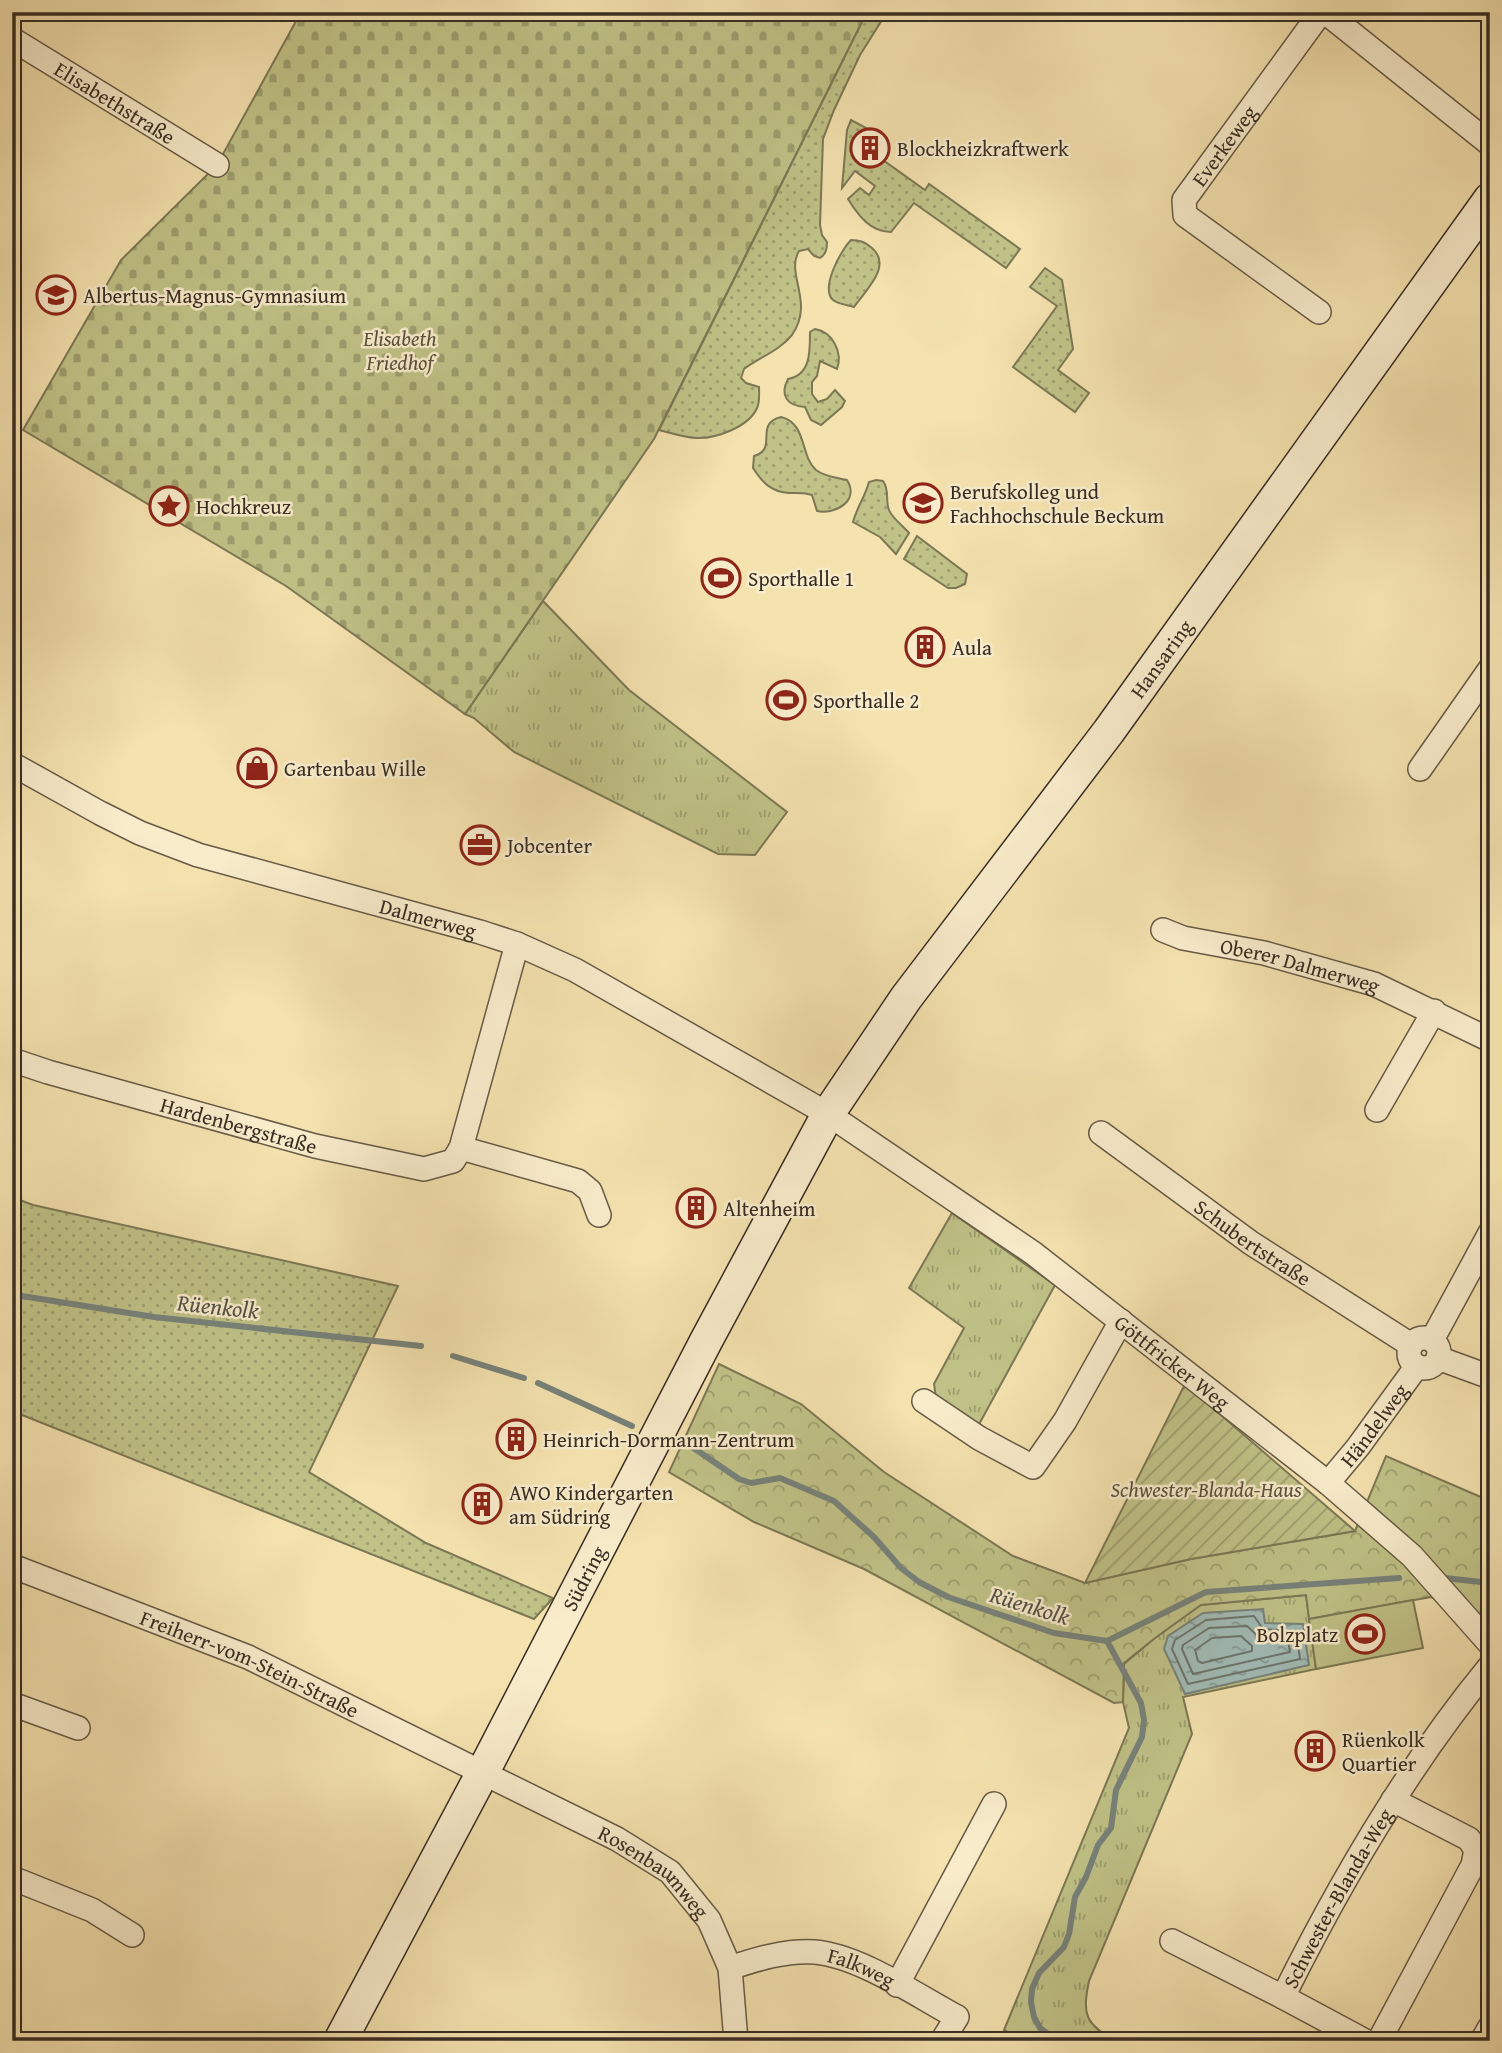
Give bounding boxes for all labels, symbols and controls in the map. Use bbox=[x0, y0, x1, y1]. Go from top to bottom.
street label: Elisabethstraße bbox=[49, 53, 182, 152]
street label: Everkeweg bbox=[1184, 98, 1264, 193]
building icon: Blockheizkraftwerk bbox=[849, 127, 891, 169]
place label: Blockheizkraftwerk bbox=[897, 133, 1069, 164]
school or university icon: Albertus-Magnus-Gymnasium bbox=[35, 274, 77, 316]
place label: Albertus-Magnus-Gymnasium bbox=[83, 280, 346, 311]
park label: Elisabeth Friedhof bbox=[362, 323, 437, 378]
place label: Berufskolleg und Fachhochschule Beckum bbox=[950, 476, 1164, 531]
school or university icon: Berufskolleg und Fachhochschule Beckum bbox=[902, 482, 944, 524]
place icon: Hochkreuz bbox=[148, 485, 190, 527]
place label: Hochkreuz bbox=[196, 491, 291, 522]
sports icon: Sporthalle 1 bbox=[700, 557, 742, 599]
place label: Sporthalle 1 bbox=[748, 563, 854, 594]
street label: Hansaring bbox=[1122, 612, 1200, 704]
building icon: Aula bbox=[904, 626, 946, 668]
place label: Aula bbox=[952, 632, 992, 663]
sports icon: Sporthalle 2 bbox=[765, 679, 807, 721]
place label: Sporthalle 2 bbox=[813, 685, 919, 716]
shop icon: Gartenbau Wille bbox=[236, 747, 278, 789]
place label: Gartenbau Wille bbox=[284, 753, 426, 784]
office icon: Jobcenter bbox=[459, 824, 501, 866]
place label: Jobcenter bbox=[504, 830, 592, 861]
street label: Dalmerweg bbox=[376, 890, 481, 946]
street label: Oberer Dalmerweg bbox=[1218, 930, 1386, 1001]
street label: Hardenbergstraße bbox=[157, 1088, 321, 1161]
building icon: Altenheim bbox=[675, 1187, 717, 1229]
street label: Schubertstraße bbox=[1188, 1191, 1317, 1293]
place label: Altenheim bbox=[723, 1193, 815, 1224]
water label: Rüenkolk bbox=[175, 1285, 261, 1327]
street label: Göttfricker Weg bbox=[1108, 1307, 1237, 1417]
street label: Händelweg bbox=[1332, 1376, 1416, 1474]
building icon: Heinrich-Dormann-Zentrum bbox=[495, 1418, 537, 1460]
place label: Heinrich-Dormann-Zentrum bbox=[543, 1424, 794, 1455]
park label: Schwester-Blanda-Haus bbox=[1111, 1474, 1302, 1505]
place label: AWO Kindergarten am Südring bbox=[509, 1477, 673, 1532]
building icon: AWO Kindergarten am Südring bbox=[461, 1483, 503, 1525]
street label: Südring bbox=[554, 1540, 613, 1616]
water label: Rüenkolk bbox=[985, 1577, 1074, 1633]
street label: Freiherr-vom-Stein-Straße bbox=[136, 1601, 365, 1725]
sports icon: Bolzplatz bbox=[1344, 1613, 1386, 1655]
place label: Bolzplatz bbox=[1257, 1619, 1338, 1650]
place label: Rüenkolk Quartier bbox=[1342, 1724, 1425, 1779]
building icon: Rüenkolk Quartier bbox=[1294, 1730, 1336, 1772]
street label: Schwester-Blanda-Weg bbox=[1274, 1801, 1400, 1993]
street label: Rosenbaumweg bbox=[593, 1817, 717, 1925]
street label: Falkweg bbox=[825, 1939, 901, 1995]

